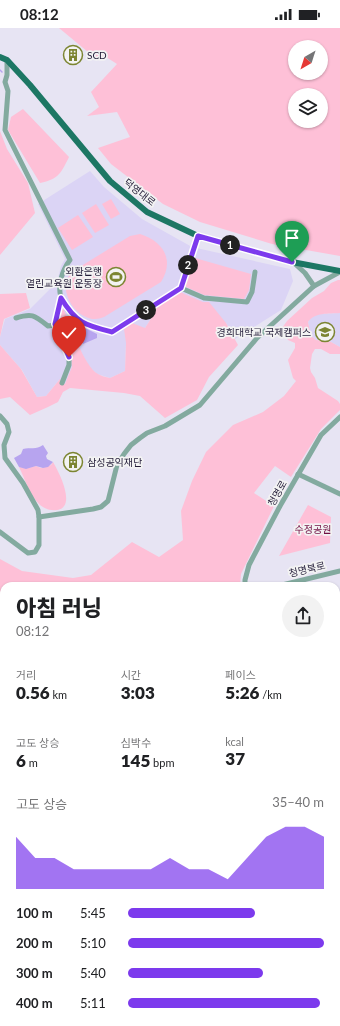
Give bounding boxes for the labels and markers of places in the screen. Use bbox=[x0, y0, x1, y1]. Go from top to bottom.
building icon: SCD bbox=[62, 44, 84, 66]
place label: SCD bbox=[87, 49, 107, 61]
pin bbox=[275, 221, 309, 262]
pin: 1 bbox=[220, 235, 240, 255]
pin: 2 bbox=[178, 255, 198, 275]
place label: 외환은행 열린교육원 운동장 bbox=[26, 265, 102, 289]
sports icon: 외환은행 열린교육원 운동장 bbox=[105, 266, 127, 288]
pin: 3 bbox=[136, 300, 156, 320]
pin bbox=[52, 316, 86, 357]
school or university icon: 경희대학교 국제캠퍼스 bbox=[314, 321, 336, 343]
place label: 경희대학교 국제캠퍼스 bbox=[216, 326, 311, 338]
building icon: 삼성공익재단 bbox=[62, 451, 84, 473]
place label: 삼성공익재단 bbox=[87, 456, 142, 468]

